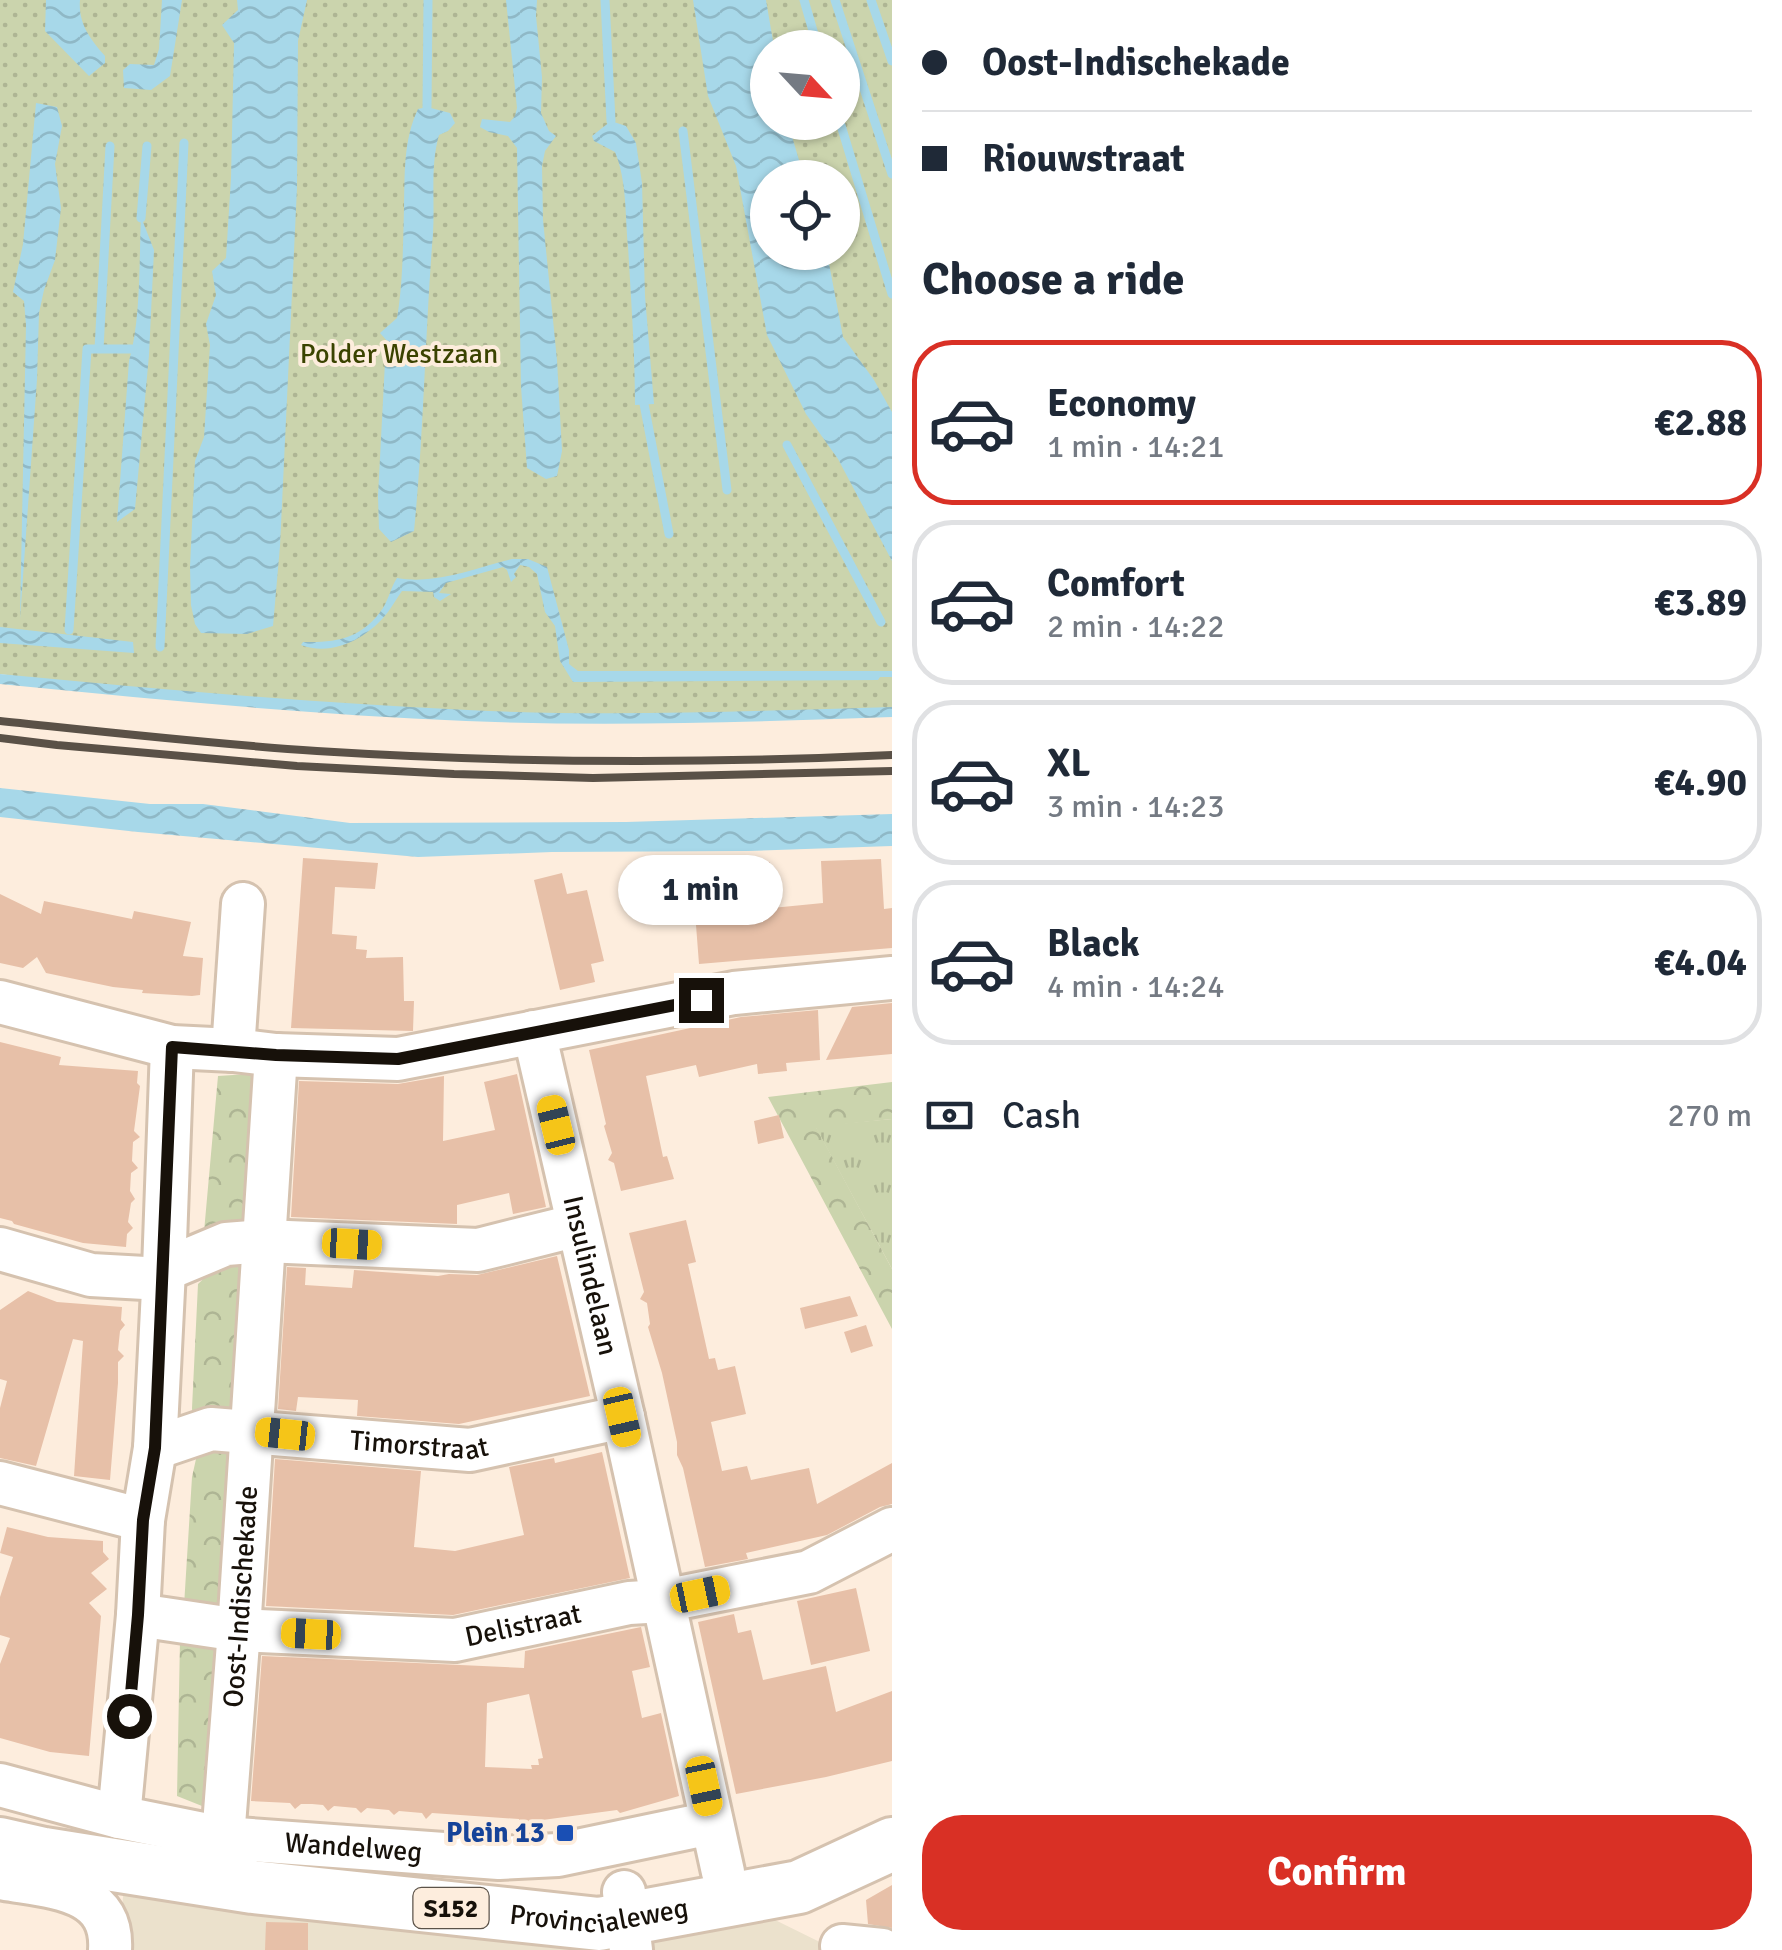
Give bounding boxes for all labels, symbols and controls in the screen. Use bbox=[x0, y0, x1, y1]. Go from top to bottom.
north arrow bbox=[750, 30, 860, 140]
map controls bbox=[750, 30, 860, 270]
text: Oost-Indischekade bbox=[982, 39, 1290, 86]
text: Riouwstraat bbox=[982, 135, 1185, 182]
button: locate bbox=[750, 160, 860, 270]
text: Choose a ride bbox=[922, 252, 1185, 307]
park label: Polder Westzaan bbox=[300, 337, 498, 371]
icon: car bbox=[927, 378, 1017, 468]
text: Economy bbox=[1047, 380, 1196, 427]
text: €2.88 bbox=[1654, 399, 1747, 446]
text: 1 min · 14:21 bbox=[1047, 427, 1225, 466]
icon: car bbox=[927, 558, 1017, 648]
text: Comfort bbox=[1047, 560, 1185, 607]
text: €3.89 bbox=[1654, 579, 1747, 626]
text: 2 min · 14:22 bbox=[1047, 607, 1225, 646]
icon: car bbox=[927, 738, 1017, 828]
text: XL bbox=[1047, 740, 1090, 787]
text: €4.90 bbox=[1654, 759, 1747, 806]
text: 3 min · 14:23 bbox=[1047, 787, 1225, 826]
callout: 1 min bbox=[618, 855, 784, 925]
text: 1 min bbox=[662, 870, 739, 909]
icon: car bbox=[927, 918, 1017, 1008]
text: Black bbox=[1047, 920, 1140, 967]
text: €4.04 bbox=[1654, 939, 1747, 986]
text: 4 min · 14:24 bbox=[1047, 967, 1225, 1006]
route end bbox=[679, 978, 724, 1023]
icon: cash bbox=[922, 1088, 977, 1143]
car bbox=[534, 1092, 578, 1158]
text: Cash bbox=[1002, 1092, 1081, 1139]
text: 270 m bbox=[1668, 1096, 1752, 1135]
street label: Insulindelaan bbox=[555, 1192, 625, 1359]
car bbox=[321, 1227, 383, 1261]
car bbox=[601, 1384, 643, 1450]
car bbox=[254, 1416, 316, 1452]
street label: Timorstraat bbox=[349, 1423, 492, 1468]
street label: Oost-Indischekade bbox=[216, 1485, 265, 1709]
car bbox=[668, 1573, 732, 1615]
street label: Delistraat bbox=[462, 1597, 585, 1654]
car bbox=[280, 1617, 342, 1651]
route start bbox=[107, 1694, 152, 1739]
car bbox=[683, 1754, 725, 1818]
button: Confirm bbox=[922, 1815, 1752, 1930]
place label: Plein 13 bbox=[446, 1816, 545, 1850]
marker: Plein 13 bbox=[554, 1822, 576, 1844]
street label: Wandelweg bbox=[283, 1826, 423, 1869]
road number: S152 bbox=[414, 1888, 488, 1928]
street label: Provincialeweg bbox=[508, 1891, 691, 1941]

